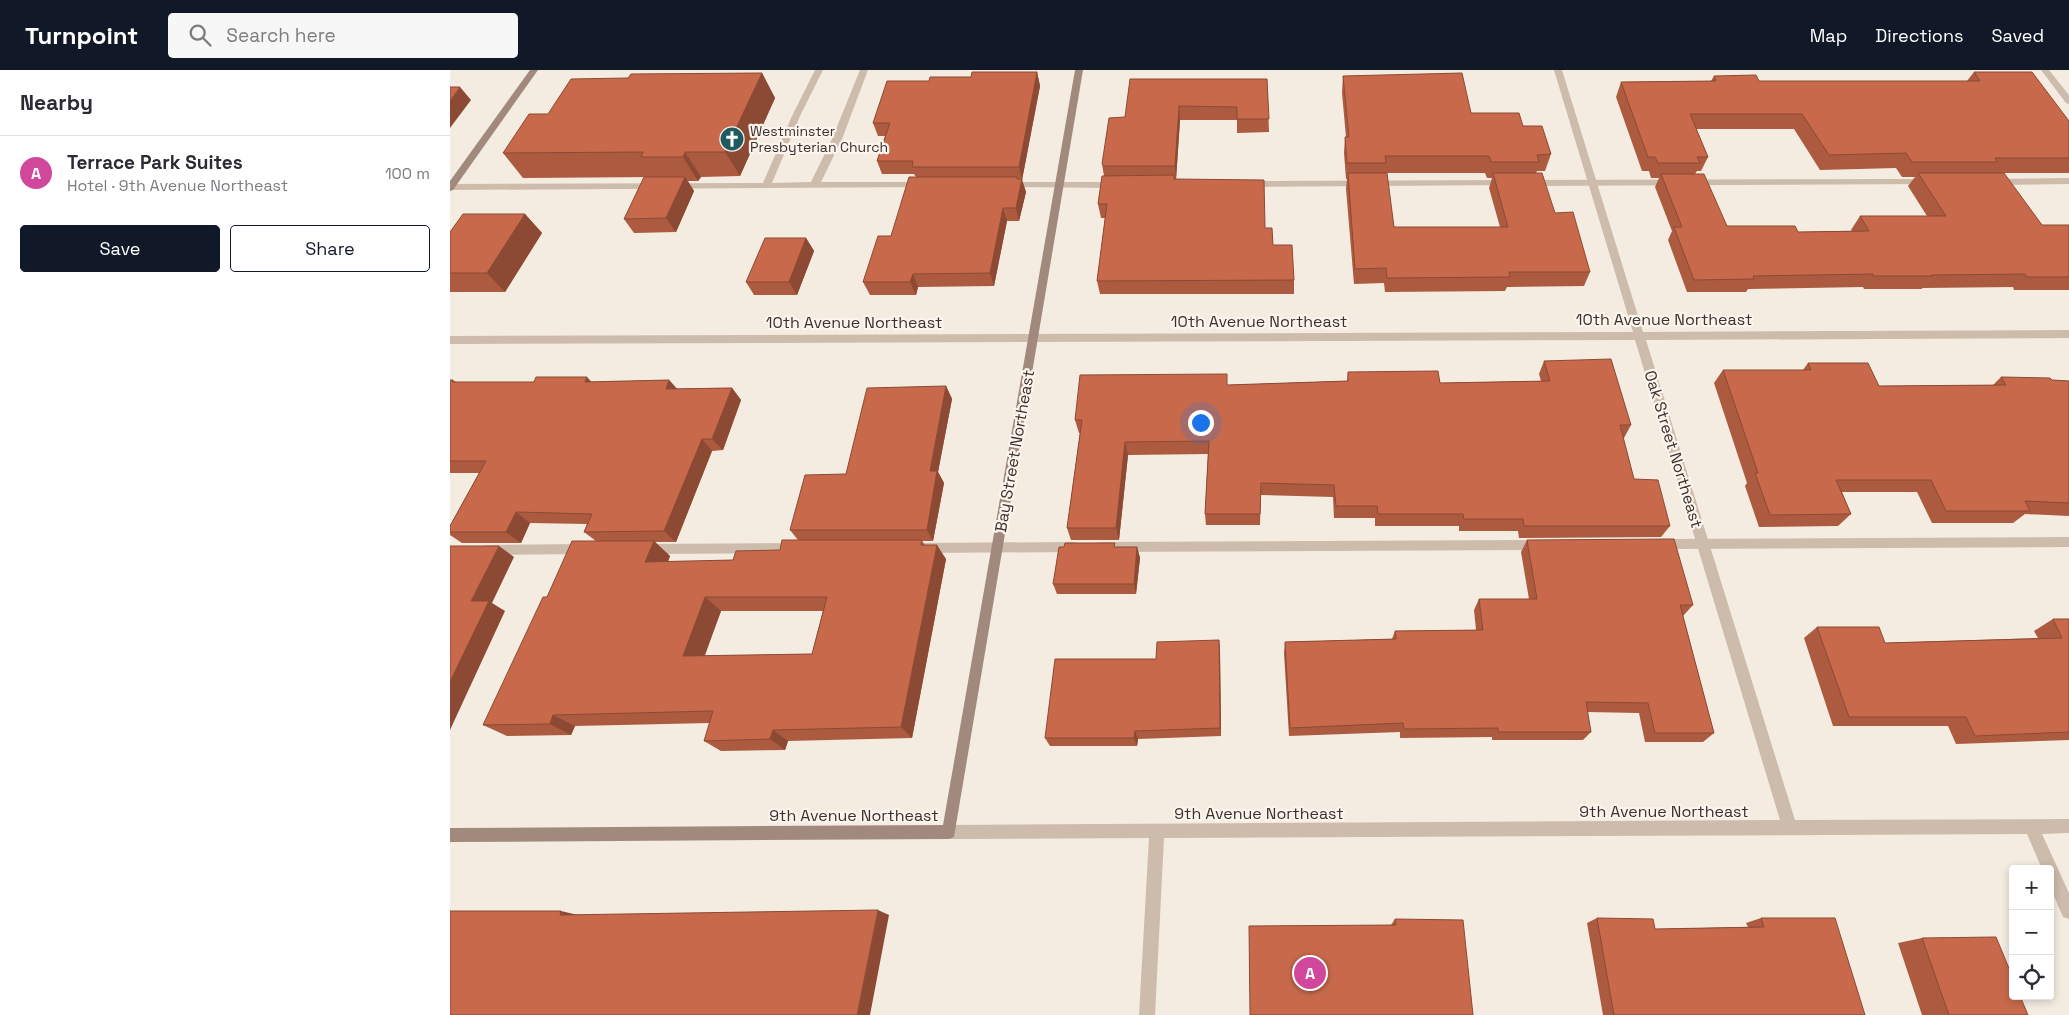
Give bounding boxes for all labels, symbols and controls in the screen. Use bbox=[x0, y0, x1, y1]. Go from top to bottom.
search box bbox=[168, 13, 518, 58]
text: Turnpoint bbox=[25, 20, 138, 51]
icon: search bbox=[186, 21, 214, 49]
text: Search here bbox=[226, 23, 336, 48]
text: Map bbox=[1810, 24, 1847, 47]
text: Directions bbox=[1875, 24, 1964, 47]
text: Saved bbox=[1992, 24, 2044, 47]
text: Nearby bbox=[20, 89, 93, 116]
place label: Westminster Presbyterian Church bbox=[750, 122, 888, 156]
church icon: Westminster Presbyterian Church bbox=[719, 126, 745, 152]
text: Terrace Park Suites bbox=[67, 150, 243, 175]
text: A bbox=[31, 163, 41, 184]
text: 100 m bbox=[385, 163, 430, 184]
text: Hotel · 9th Avenue Northeast bbox=[67, 175, 288, 196]
button: Save bbox=[20, 225, 220, 272]
button: Share bbox=[230, 225, 430, 272]
street label: 10th Avenue Northeast bbox=[1576, 309, 1752, 330]
street label: 10th Avenue Northeast bbox=[1171, 311, 1347, 332]
street label: 10th Avenue Northeast bbox=[766, 312, 942, 333]
street label: Bay Street Northeast bbox=[990, 368, 1039, 534]
street label: Oak Street Northeast bbox=[1640, 368, 1707, 530]
your location bbox=[1188, 410, 1214, 436]
street label: 9th Avenue Northeast bbox=[1579, 801, 1749, 822]
street label: 9th Avenue Northeast bbox=[1174, 803, 1344, 824]
street label: 9th Avenue Northeast bbox=[769, 805, 939, 826]
map controls bbox=[2009, 865, 2054, 1000]
button: + bbox=[2009, 865, 2054, 910]
button: − bbox=[2009, 910, 2054, 955]
pin: A bbox=[1294, 954, 1326, 992]
button: locate bbox=[2009, 955, 2054, 1000]

